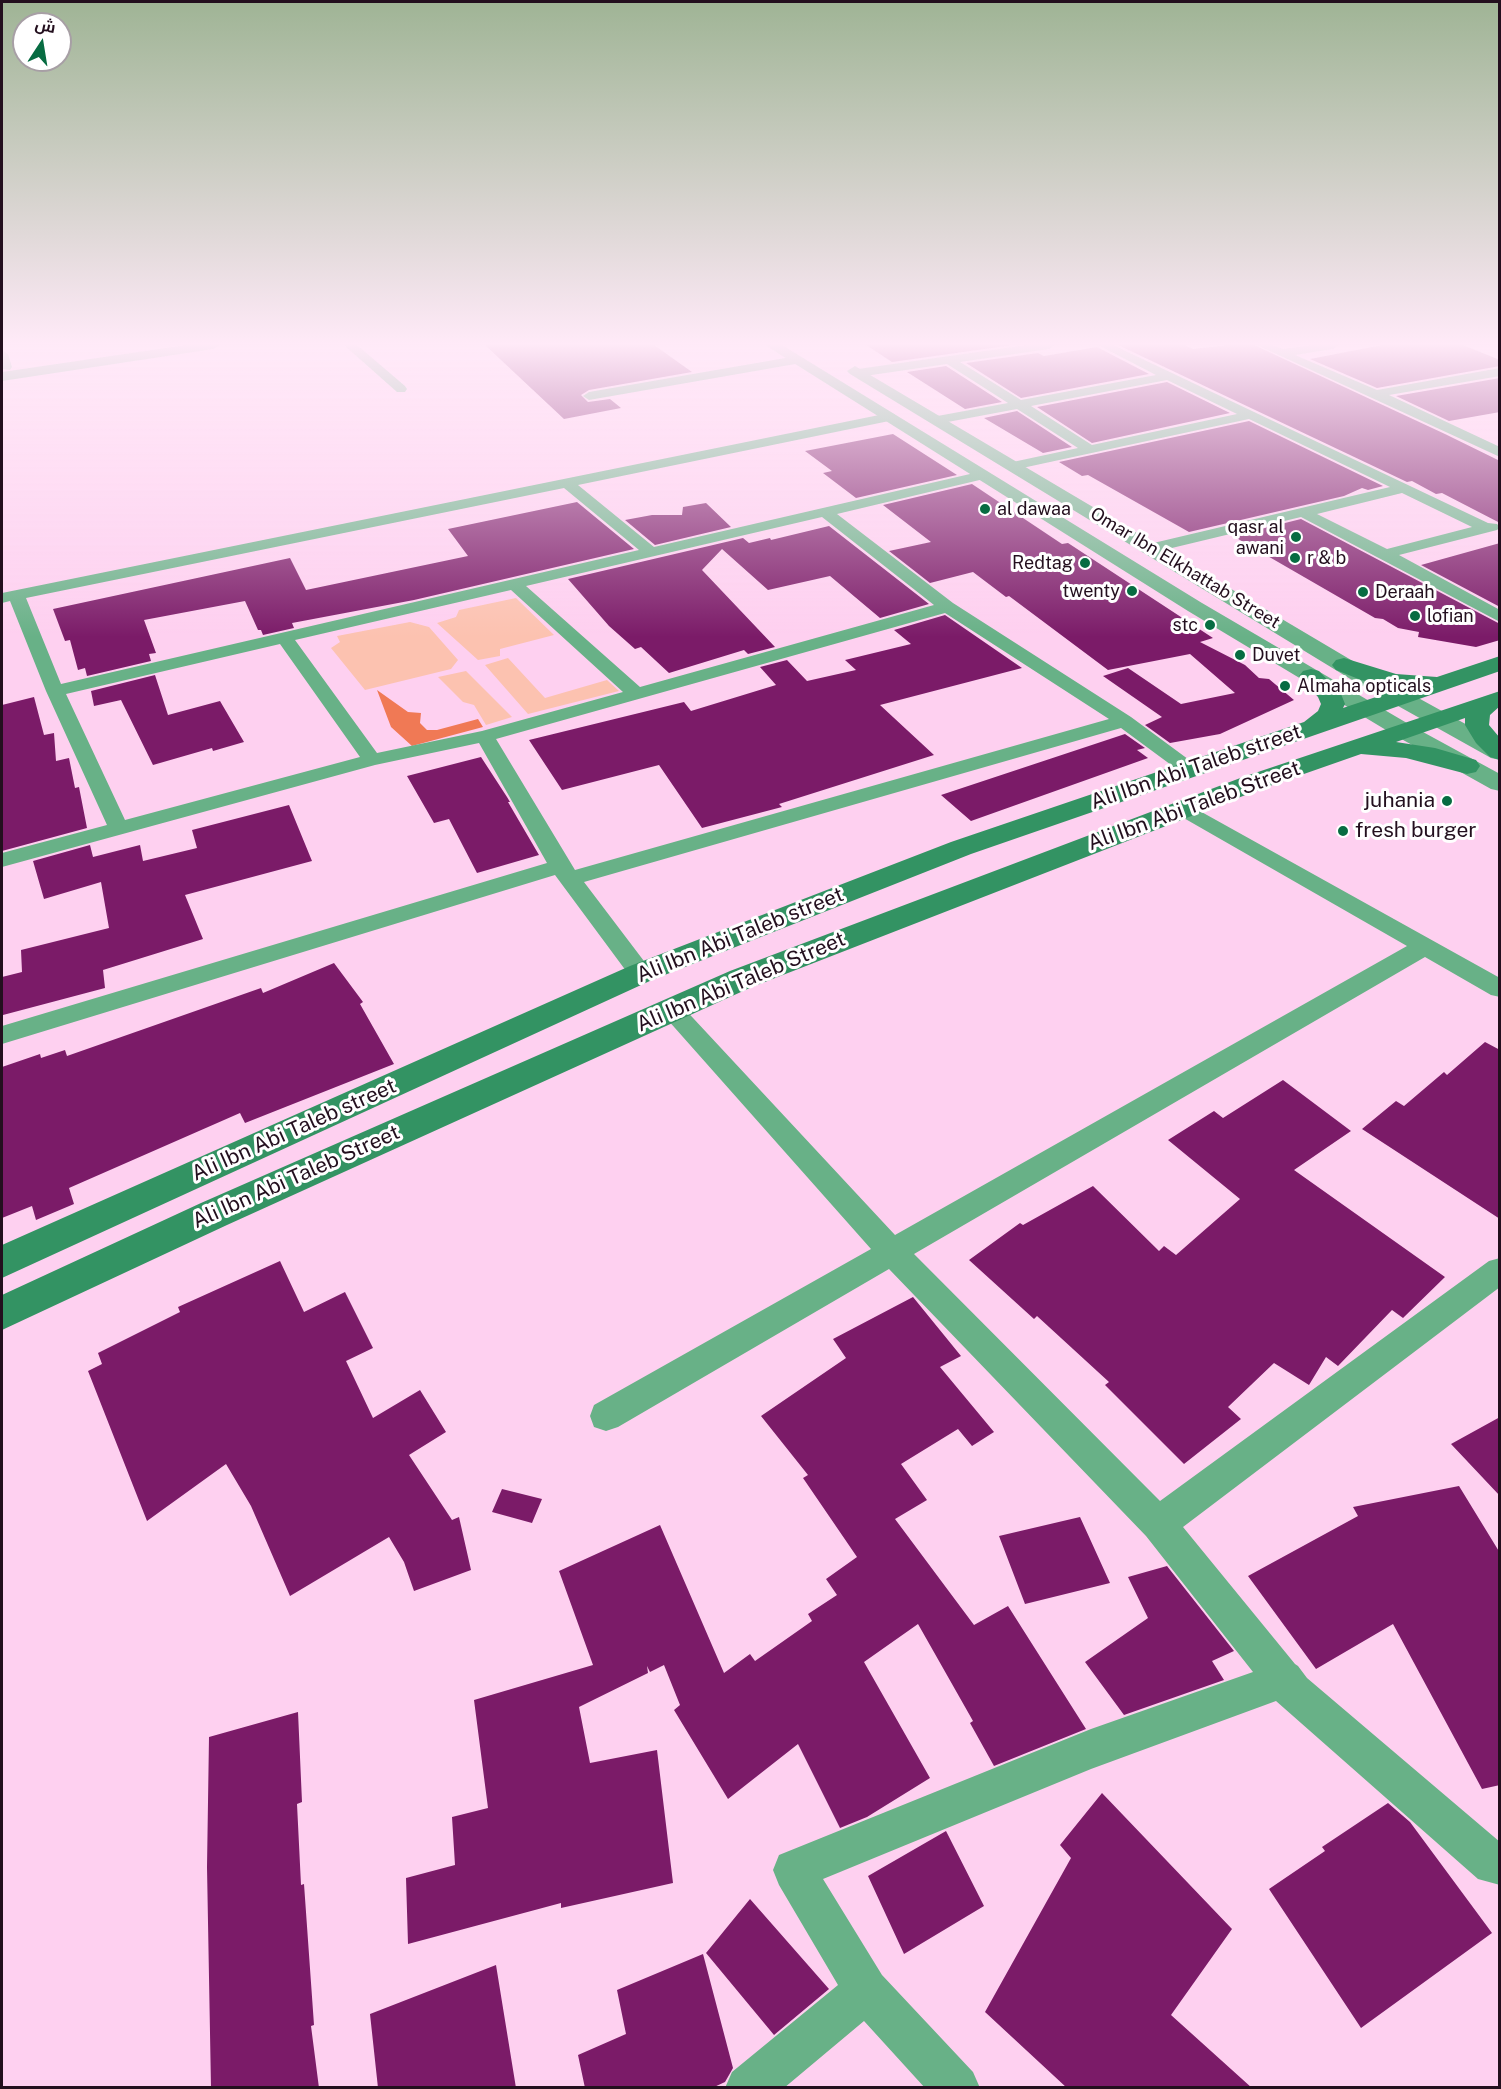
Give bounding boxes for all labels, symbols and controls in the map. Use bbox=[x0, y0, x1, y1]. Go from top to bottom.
north arrow bbox=[12, 12, 72, 72]
text: ش bbox=[33, 14, 57, 37]
place label: al dawaa bbox=[997, 498, 1071, 520]
marker: al dawaa bbox=[978, 502, 992, 516]
street label: Omar Ibn Elkhattab Street bbox=[1086, 503, 1284, 633]
place label: qasr al awani bbox=[1227, 516, 1284, 558]
marker: qasr al awani bbox=[1289, 530, 1303, 544]
place label: r & b bbox=[1307, 547, 1346, 569]
marker: r & b bbox=[1288, 551, 1302, 565]
place label: Redtag bbox=[1012, 552, 1073, 574]
marker: Redtag bbox=[1078, 556, 1092, 570]
place label: twenty bbox=[1062, 580, 1120, 602]
place label: Deraah bbox=[1375, 581, 1435, 603]
marker: twenty bbox=[1125, 584, 1139, 598]
marker: Deraah bbox=[1356, 585, 1370, 599]
place label: lofian bbox=[1427, 605, 1474, 627]
marker: lofian bbox=[1408, 609, 1422, 623]
place label: stc bbox=[1173, 614, 1198, 636]
marker: stc bbox=[1203, 618, 1217, 632]
place label: Duvet bbox=[1252, 644, 1301, 666]
marker: Duvet bbox=[1233, 648, 1247, 662]
place label: Almaha opticals bbox=[1297, 675, 1431, 697]
marker: Almaha opticals bbox=[1278, 679, 1292, 693]
street label: Ali Ibn Abi Taleb street bbox=[1087, 719, 1305, 815]
street label: Ali Ibn Abi Taleb Street bbox=[1084, 756, 1304, 856]
place label: juhania bbox=[1365, 788, 1435, 814]
marker: juhania bbox=[1440, 794, 1454, 808]
place label: fresh burger bbox=[1355, 818, 1477, 844]
marker: fresh burger bbox=[1336, 824, 1350, 838]
street label: Ali Ibn Abi Taleb street bbox=[633, 882, 847, 988]
street label: Ali Ibn Abi Taleb Street bbox=[633, 927, 849, 1037]
street label: Ali Ibn Abi Taleb street bbox=[188, 1074, 400, 1186]
street label: Ali Ibn Abi Taleb Street bbox=[188, 1120, 404, 1234]

